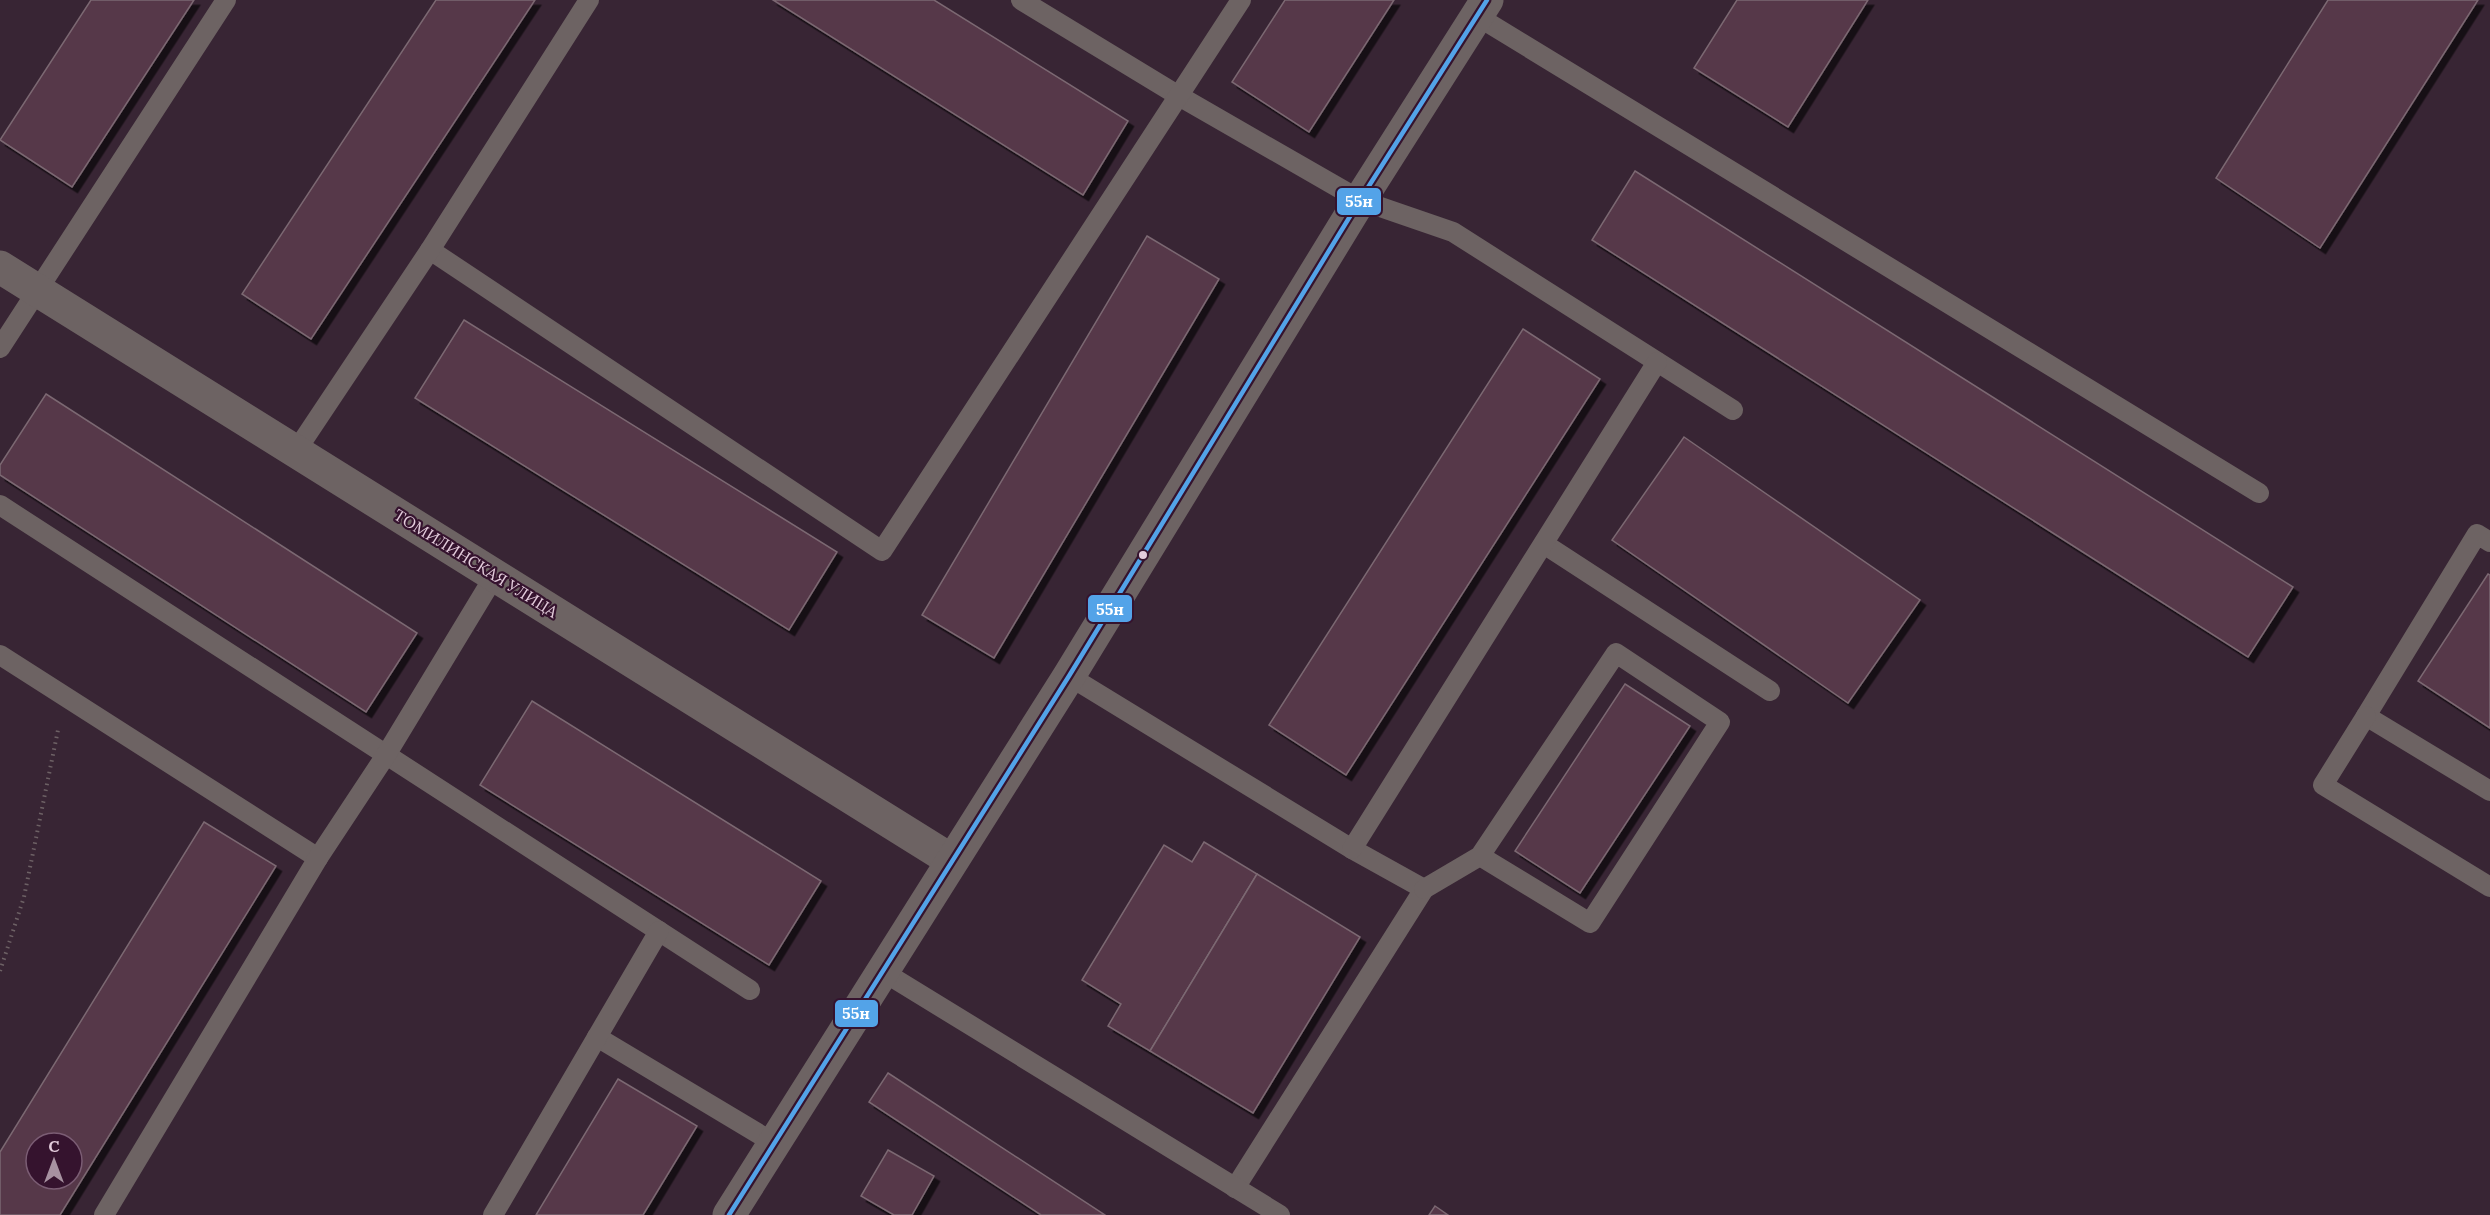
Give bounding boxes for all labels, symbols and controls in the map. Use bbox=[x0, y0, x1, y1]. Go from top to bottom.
line badge: 55н bbox=[1336, 187, 1382, 216]
text: 55н bbox=[1345, 191, 1373, 211]
street label: ТОМИЛИНСКАЯ УЛИЦА bbox=[390, 504, 562, 622]
unlabelled marker bbox=[1137, 549, 1149, 561]
line badge: 55н bbox=[1087, 594, 1133, 623]
text: 55н bbox=[1096, 599, 1124, 619]
line badge: 55н bbox=[834, 999, 879, 1028]
text: 55н bbox=[842, 1003, 870, 1023]
north arrow bbox=[24, 1131, 84, 1191]
text: С bbox=[48, 1136, 60, 1156]

